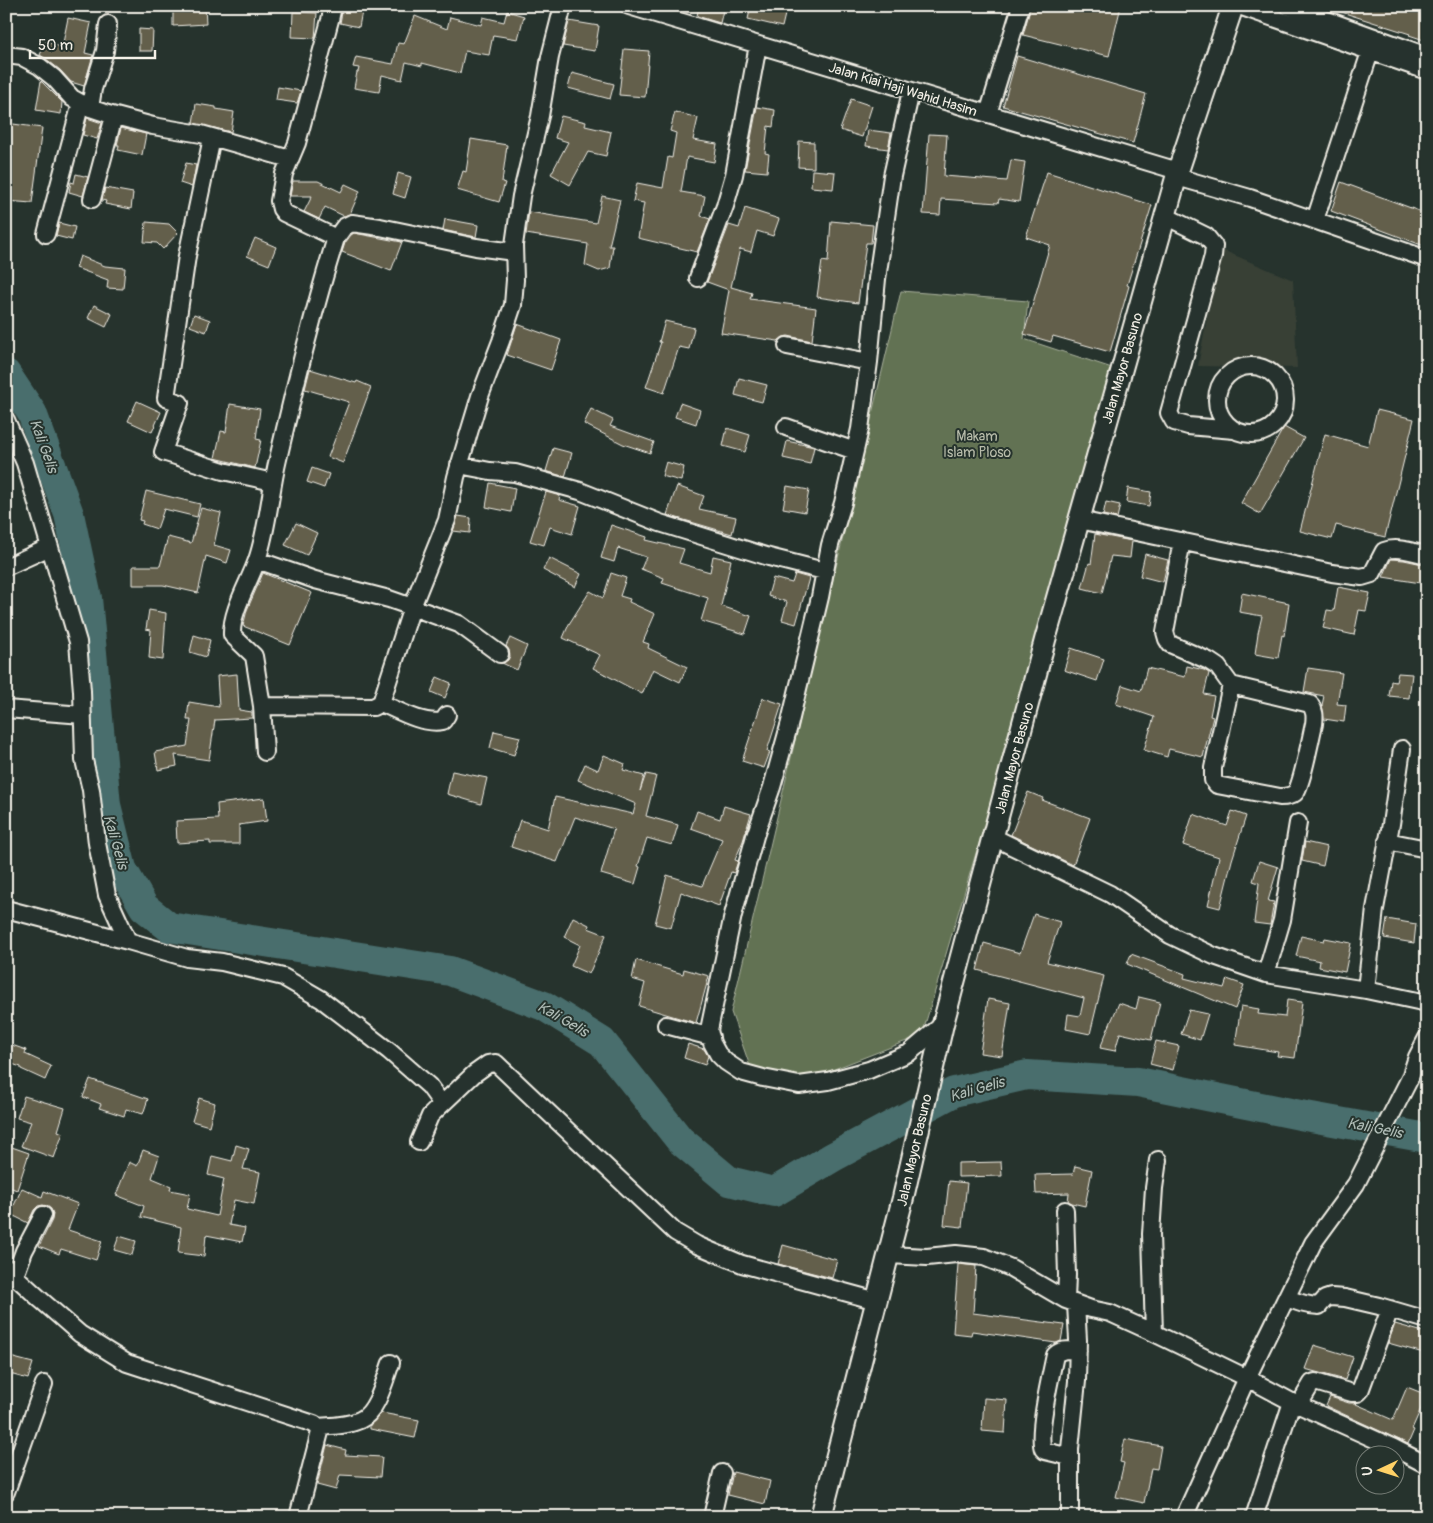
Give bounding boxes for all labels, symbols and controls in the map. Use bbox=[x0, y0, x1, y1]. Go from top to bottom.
scale bar bbox=[30, 28, 155, 60]
text: 50 m bbox=[38, 36, 73, 55]
street label: Jalan Kiai Haji Wahid Hasim bbox=[827, 59, 979, 120]
street label: Jalan Mayor Basuno bbox=[1098, 310, 1147, 426]
water label: Kali Gelis bbox=[25, 417, 63, 478]
park label: Makam Islam Ploso bbox=[943, 428, 1011, 461]
street label: Jalan Mayor Basuno bbox=[991, 700, 1038, 816]
water label: Kali Gelis bbox=[99, 813, 133, 874]
water label: Kali Gelis bbox=[534, 997, 594, 1043]
water label: Kali Gelis bbox=[948, 1072, 1009, 1106]
street label: Jalan Mayor Basuno bbox=[893, 1092, 936, 1208]
water label: Kali Gelis bbox=[1346, 1114, 1406, 1144]
north arrow bbox=[1356, 1446, 1406, 1496]
text: U bbox=[1359, 1466, 1376, 1476]

